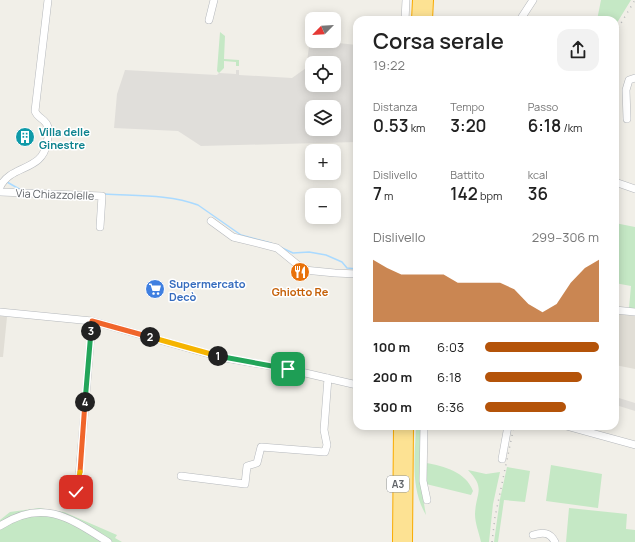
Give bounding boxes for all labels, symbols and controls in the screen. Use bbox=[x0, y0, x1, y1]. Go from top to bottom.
north arrow bbox=[305, 12, 341, 48]
map controls bbox=[305, 12, 341, 224]
text: Corsa serale bbox=[373, 26, 504, 56]
button: share bbox=[557, 29, 599, 71]
button: locate bbox=[305, 56, 341, 92]
text: 19:22 bbox=[373, 56, 405, 74]
text: Distanza bbox=[373, 99, 417, 114]
text: Tempo bbox=[450, 99, 485, 114]
text: Passo bbox=[528, 99, 558, 114]
button: layers bbox=[305, 100, 341, 136]
text: 0.53 bbox=[373, 114, 408, 137]
text: 3:20 bbox=[450, 114, 487, 137]
text: 6:18 bbox=[528, 114, 561, 137]
text: km bbox=[408, 120, 425, 135]
text: /km bbox=[561, 120, 582, 135]
place label: Villa delle Ginestre bbox=[39, 124, 90, 152]
building icon: Villa delle Ginestre bbox=[14, 126, 36, 148]
button: + bbox=[305, 144, 341, 180]
text: Dislivello bbox=[373, 167, 417, 182]
text: Battito bbox=[450, 167, 485, 182]
text: kcal bbox=[528, 167, 548, 182]
text: 7 bbox=[373, 182, 382, 205]
text: 142 bbox=[450, 182, 478, 205]
text: 36 bbox=[528, 182, 548, 205]
street label: Via Chiazzolelle bbox=[15, 185, 95, 203]
button: − bbox=[305, 188, 341, 224]
text: m bbox=[382, 188, 393, 203]
text: bpm bbox=[478, 188, 502, 203]
text: Dislivello bbox=[373, 228, 425, 246]
text: 299–306 m bbox=[532, 228, 599, 246]
restaurant icon: Ghiotto Re bbox=[289, 261, 311, 283]
place label: Supermercato Decò bbox=[169, 276, 246, 304]
supermarket icon: Supermercato Decò bbox=[144, 278, 166, 300]
place label: Ghiotto Re bbox=[272, 284, 329, 299]
pin: 3 bbox=[81, 321, 101, 341]
text: 3 bbox=[88, 323, 94, 338]
pin: 2 bbox=[140, 327, 160, 347]
text: 2 bbox=[147, 329, 153, 344]
text: 100 m bbox=[373, 338, 410, 356]
text: 6:03 bbox=[437, 338, 464, 356]
pin: 1 bbox=[208, 346, 228, 366]
text: 1 bbox=[216, 348, 220, 363]
pin bbox=[271, 352, 305, 386]
icon: arrive bbox=[277, 358, 299, 380]
text: 200 m bbox=[373, 368, 412, 386]
text: 6:18 bbox=[437, 368, 462, 386]
pin: 4 bbox=[75, 392, 95, 412]
text: 4 bbox=[82, 394, 88, 409]
text: 300 m bbox=[373, 398, 412, 416]
text: 6:36 bbox=[437, 398, 464, 416]
pin bbox=[59, 475, 93, 509]
road number: A3 bbox=[387, 476, 409, 492]
icon: check bbox=[65, 481, 87, 503]

